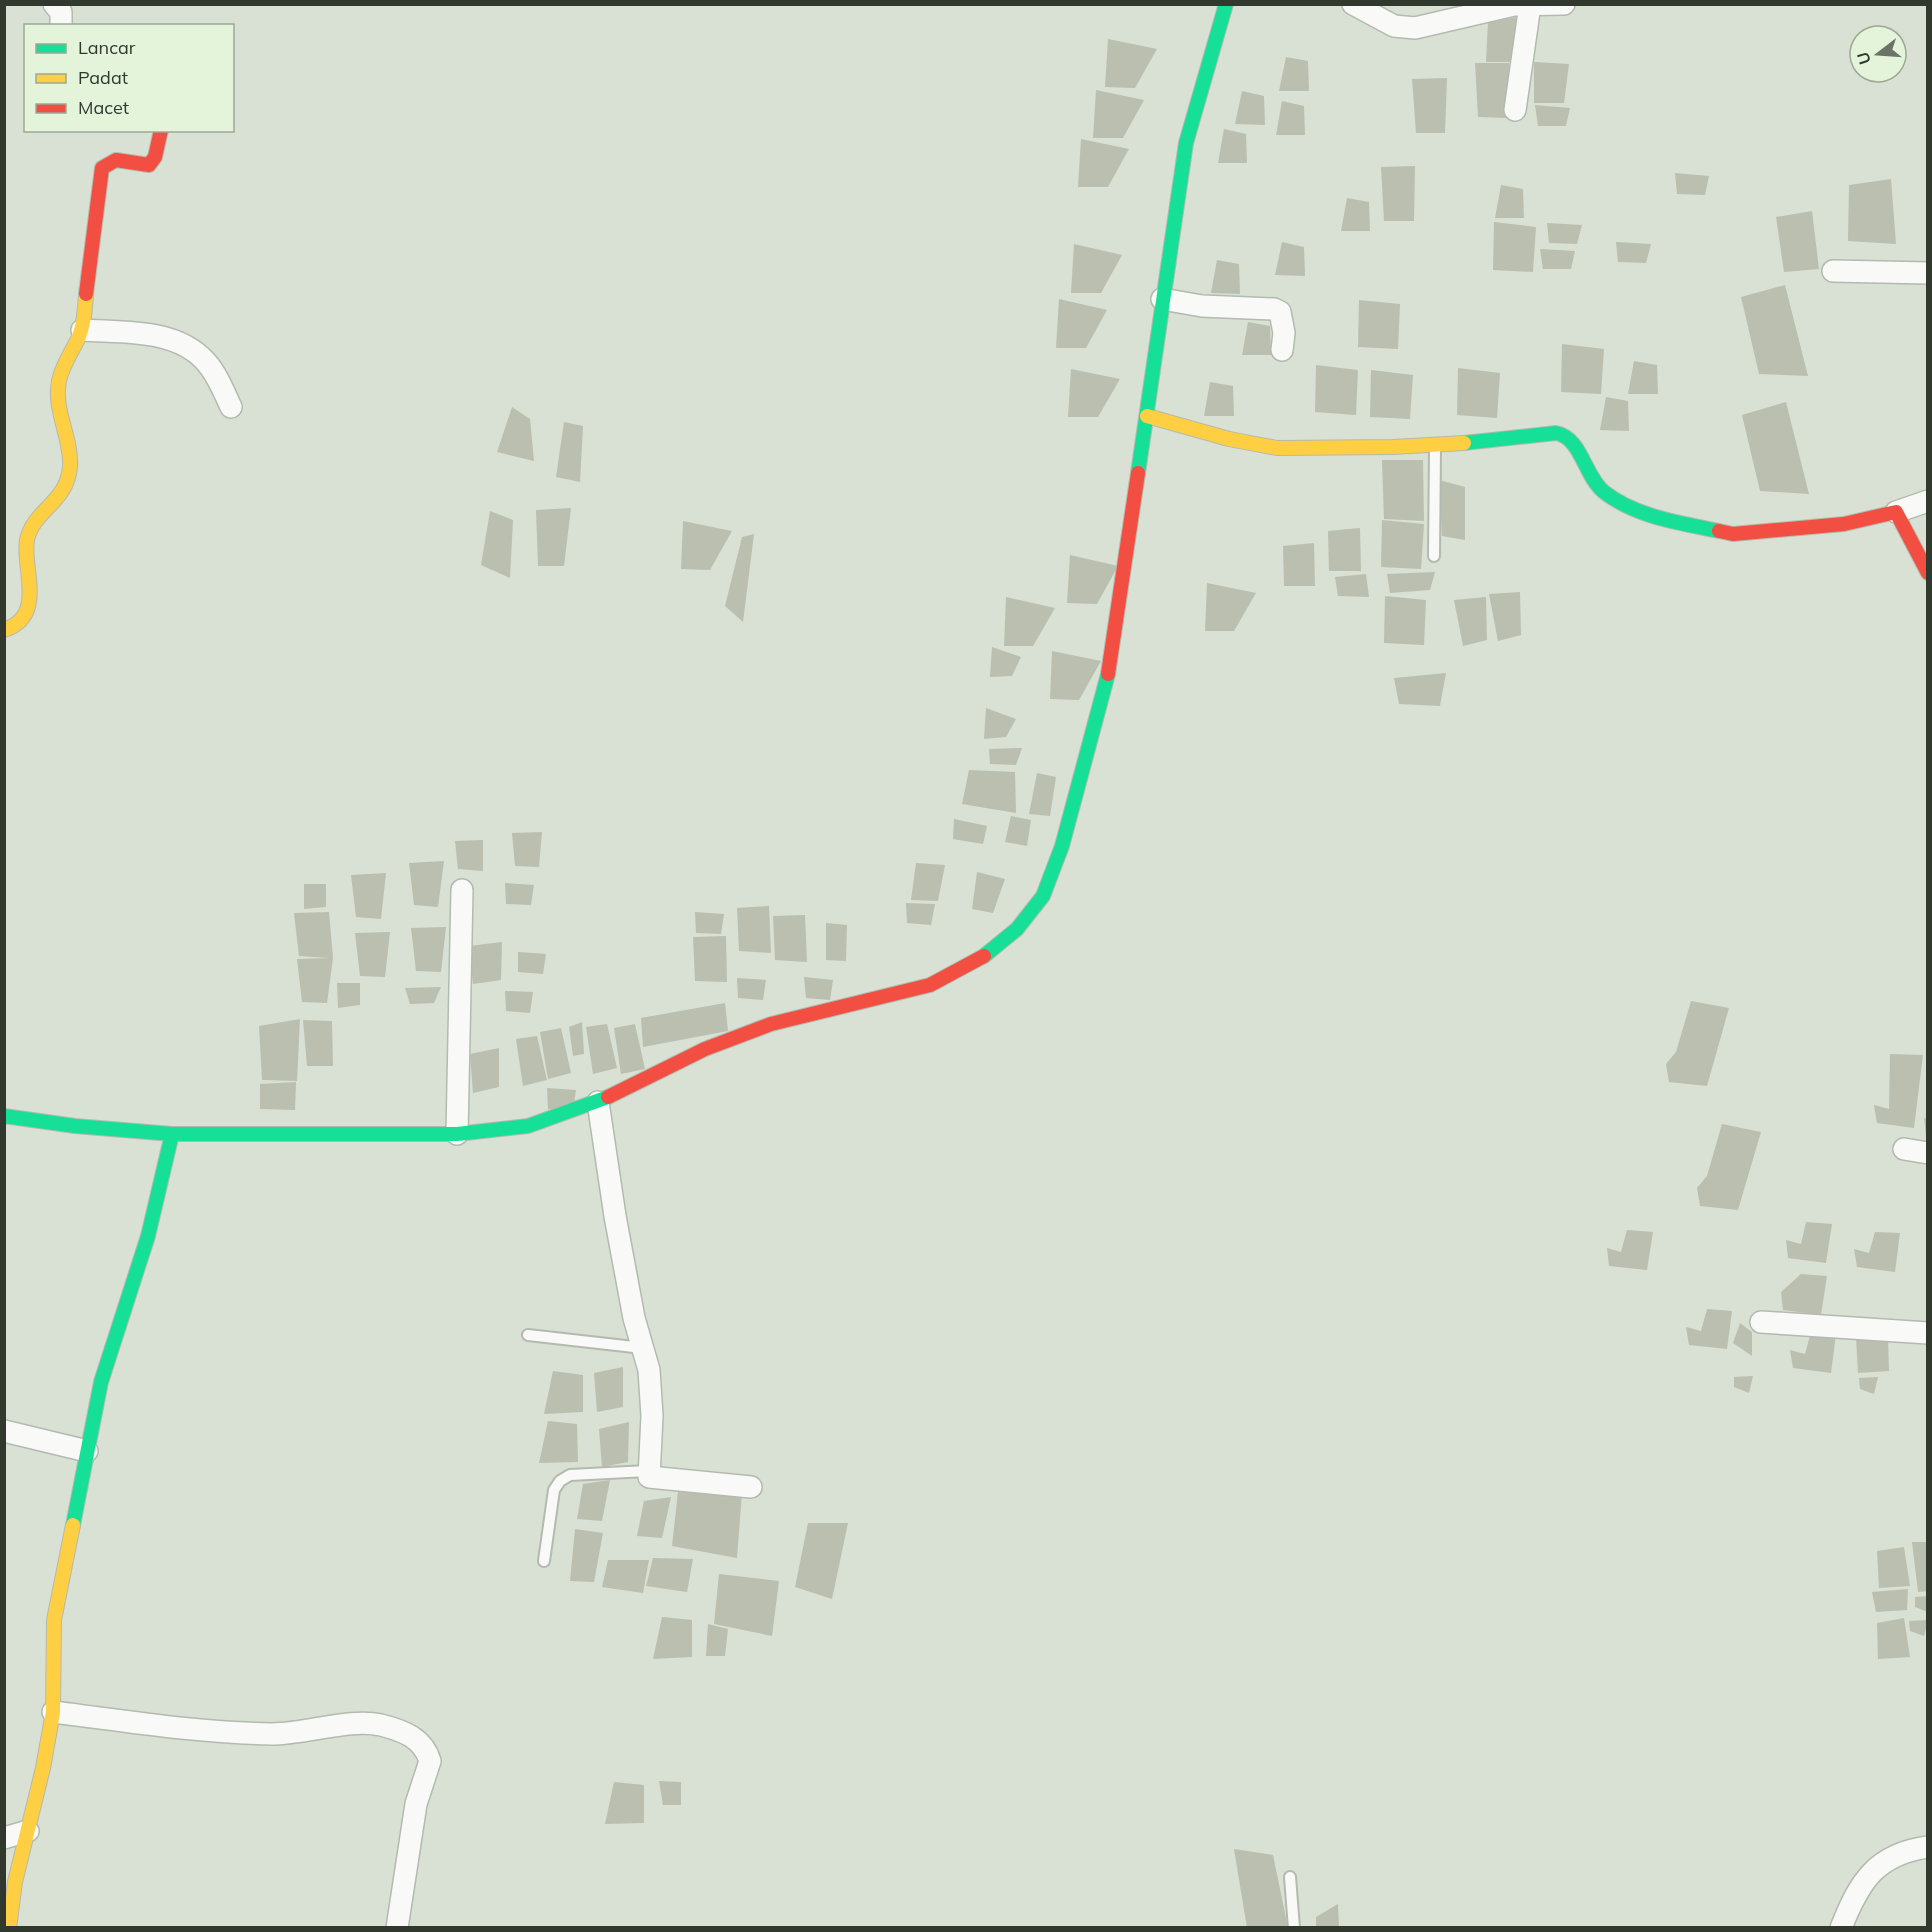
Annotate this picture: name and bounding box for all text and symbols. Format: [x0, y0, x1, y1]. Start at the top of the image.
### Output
legend [24, 24, 234, 132]
north arrow [1848, 24, 1908, 84]
text: Lancar [78, 36, 136, 59]
text: U [1852, 50, 1875, 67]
text: Padat [78, 66, 128, 89]
text: Macet [78, 96, 129, 119]

